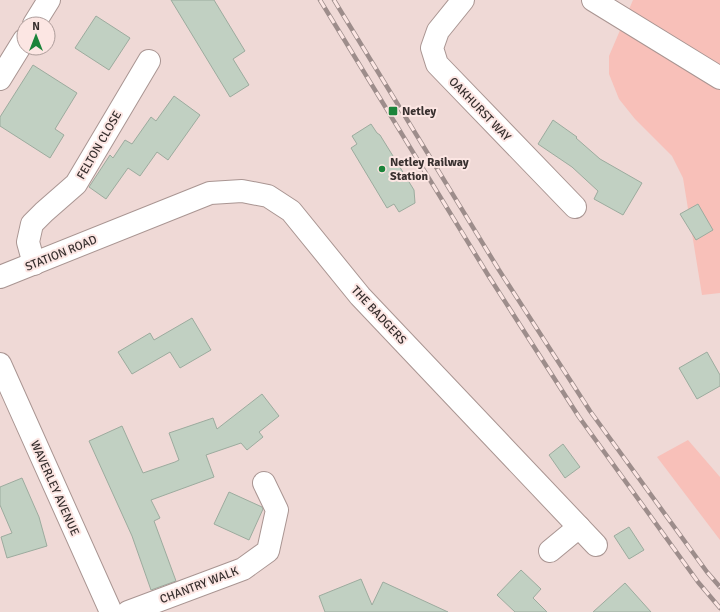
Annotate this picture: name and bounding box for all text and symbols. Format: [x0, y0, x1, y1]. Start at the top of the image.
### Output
north arrow [16, 16, 56, 56]
text: N [32, 20, 40, 33]
street label: OAKHURST WAY [445, 74, 514, 144]
place label: Netley [402, 104, 436, 119]
marker: Netley [387, 105, 399, 117]
street label: FELTON CLOSE [74, 108, 125, 182]
place label: Netley Railway Station [390, 155, 469, 184]
marker: Netley Railway Station [377, 164, 387, 174]
street label: STATION ROAD [23, 232, 99, 275]
street label: THE BADGERS [348, 283, 410, 348]
street label: WAVERLEY AVENUE [27, 438, 82, 538]
street label: CHANTRY WALK [158, 564, 241, 607]

